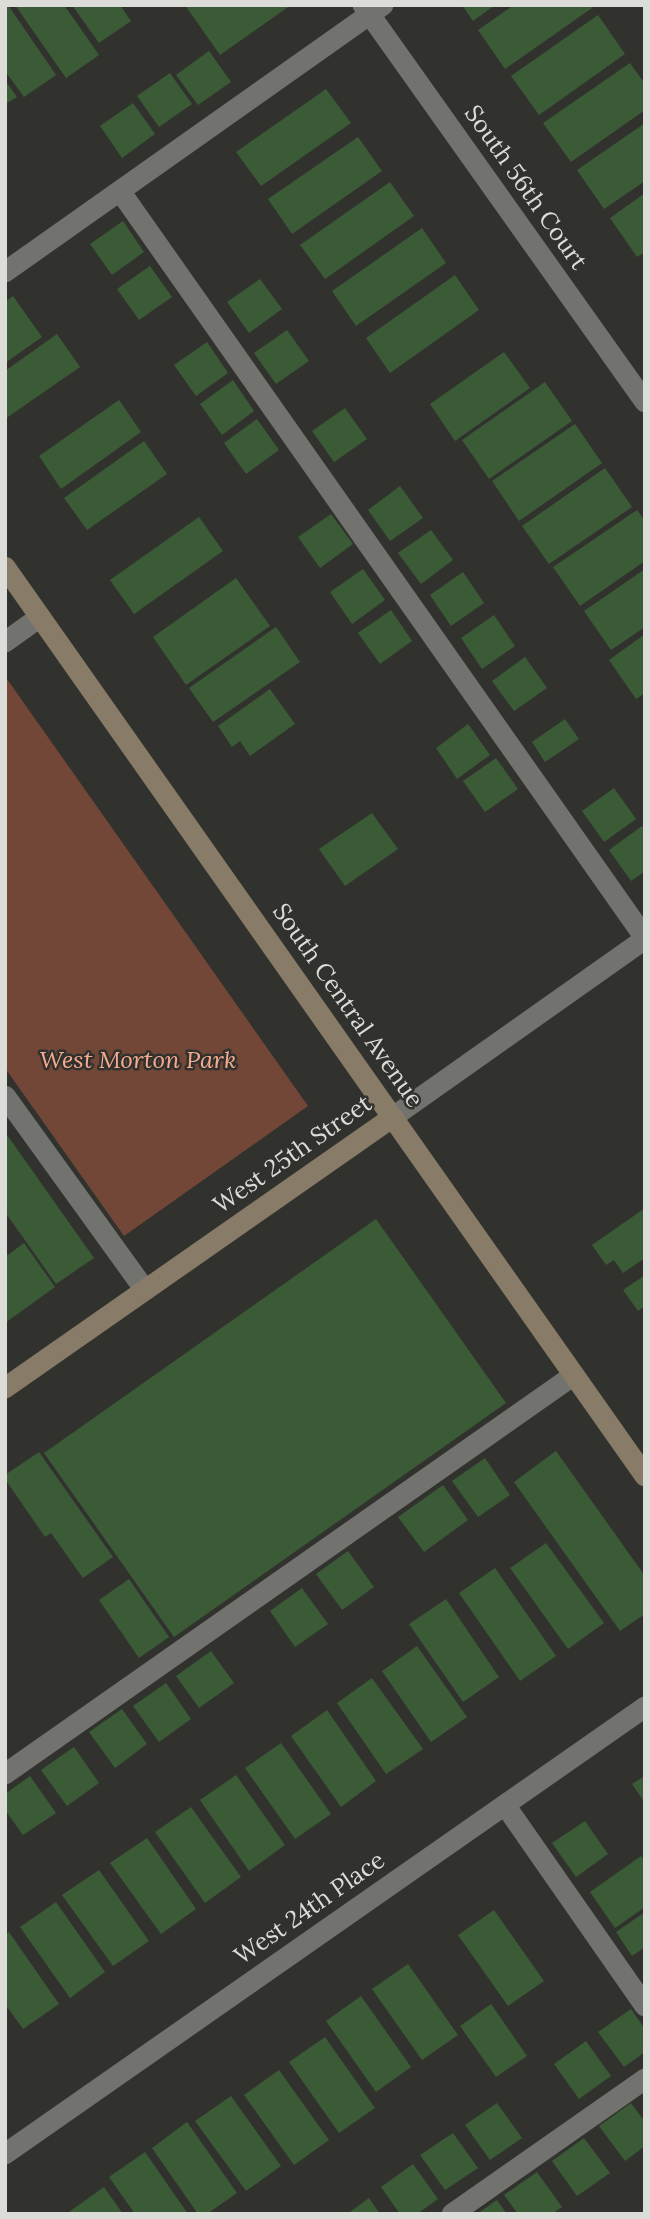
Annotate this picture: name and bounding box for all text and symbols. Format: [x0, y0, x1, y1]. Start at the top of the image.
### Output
street label: South 56th Court [458, 100, 592, 276]
street label: South Central Avenue [266, 899, 428, 1113]
park label: West Morton Park [40, 1047, 236, 1075]
street label: West 25th Street [208, 1090, 378, 1220]
street label: West 24th Place [229, 1846, 391, 1972]

